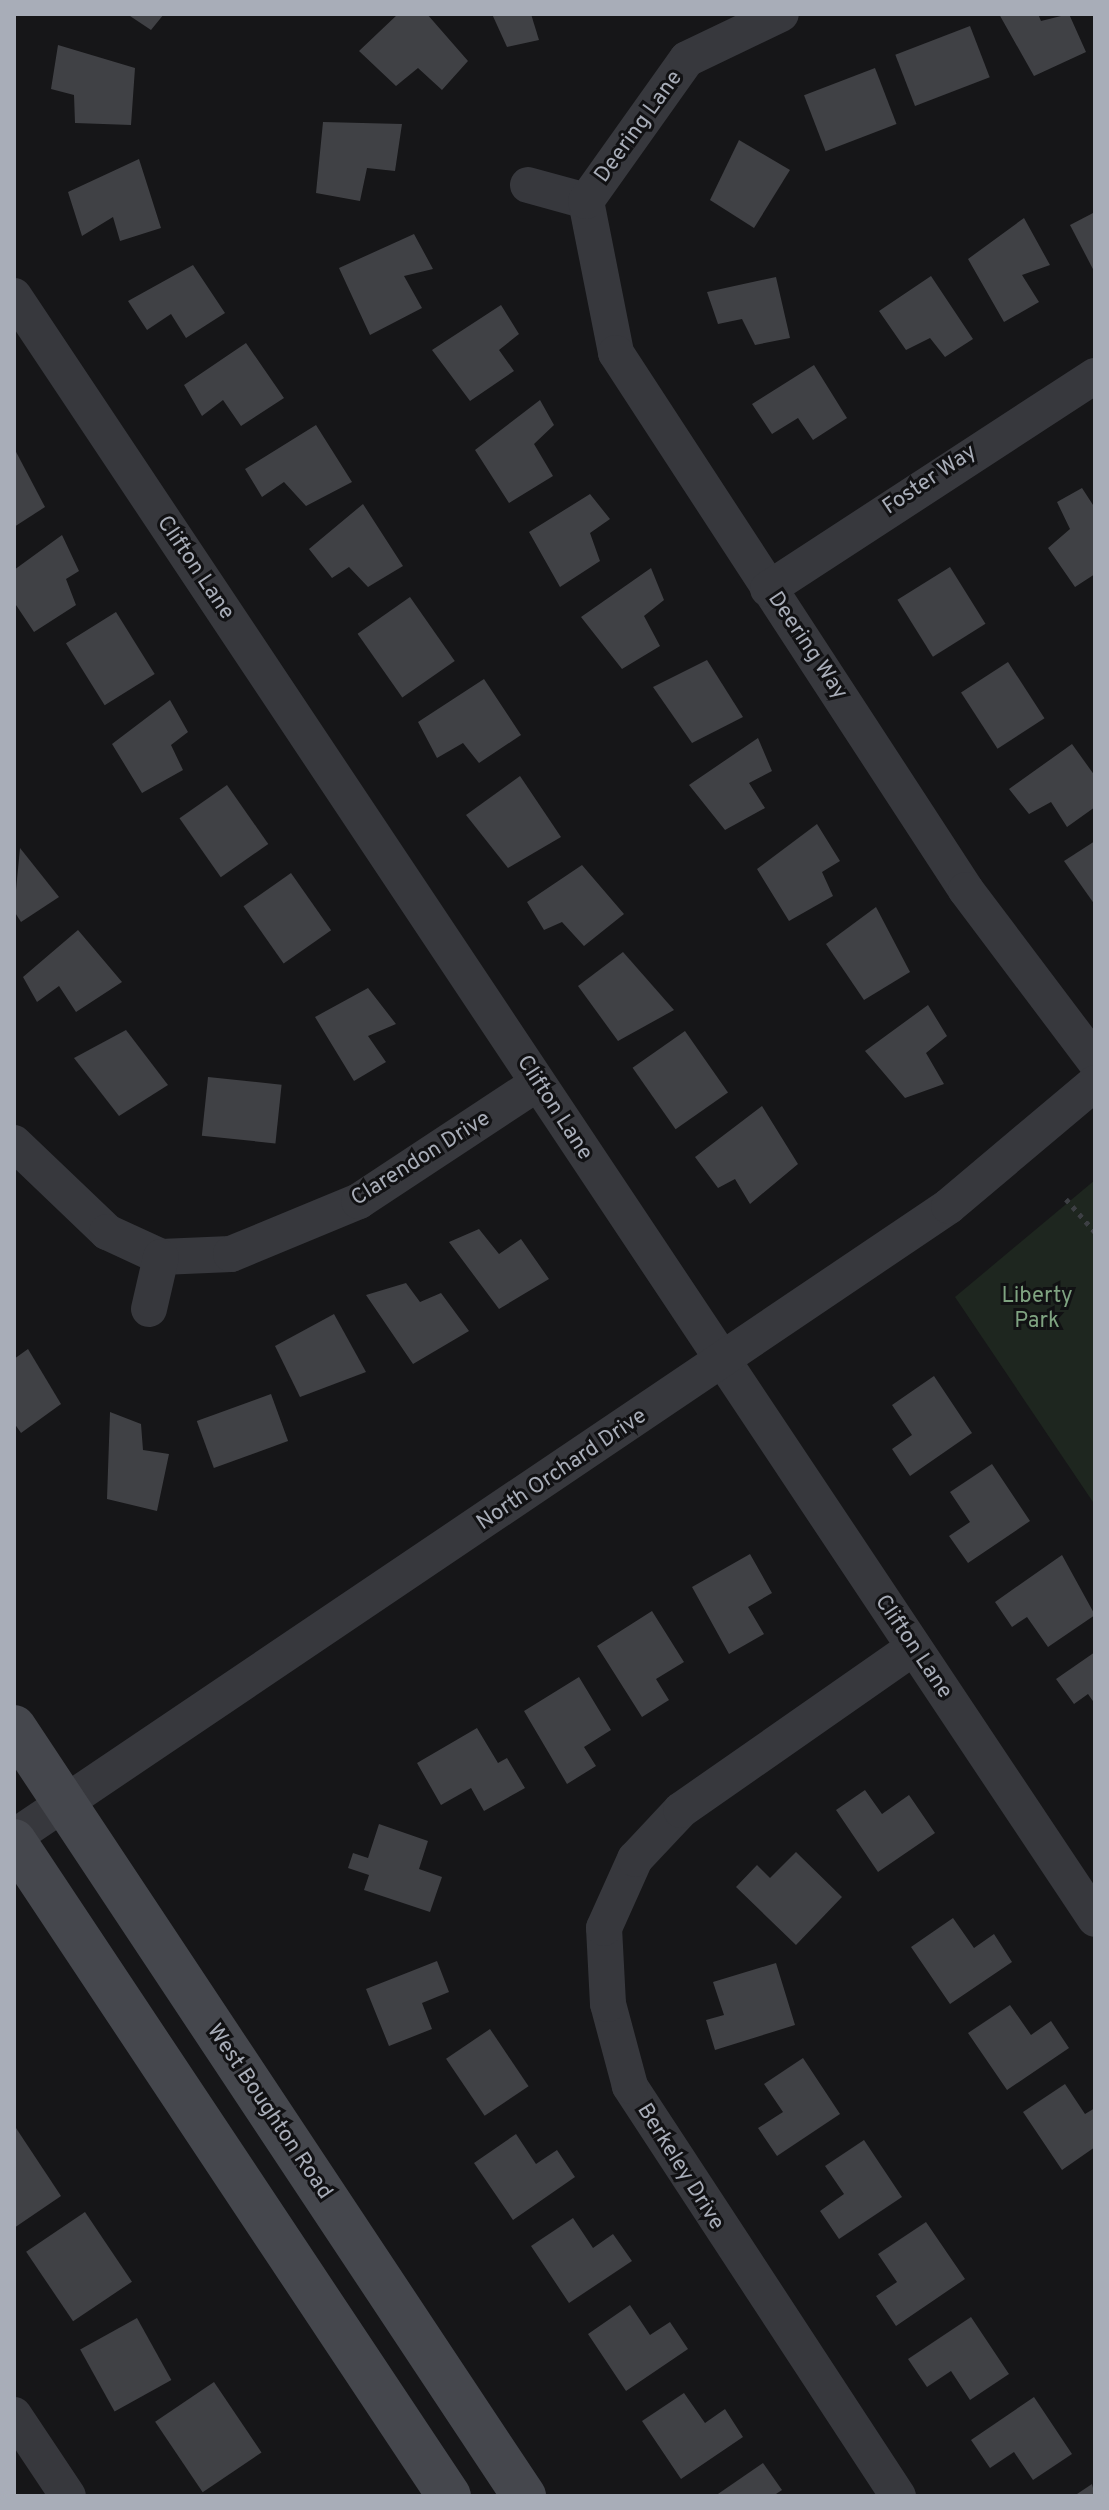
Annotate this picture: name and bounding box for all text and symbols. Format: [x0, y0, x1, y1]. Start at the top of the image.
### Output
street label: Deering Lane [590, 66, 688, 188]
street label: Foster Way [878, 439, 982, 521]
street label: Clifton Lane [151, 511, 239, 625]
street label: Deering Way [761, 587, 853, 705]
street label: Clifton Lane [510, 1051, 598, 1165]
street label: Clarendon Drive [347, 1106, 495, 1212]
park label: Liberty Park [1001, 1283, 1073, 1334]
street label: North Orchard Drive [472, 1403, 652, 1537]
street label: Clifton Lane [869, 1590, 957, 1704]
street label: West Boughton Road [201, 2019, 337, 2205]
street label: Berkeley Drive [631, 2099, 729, 2235]

